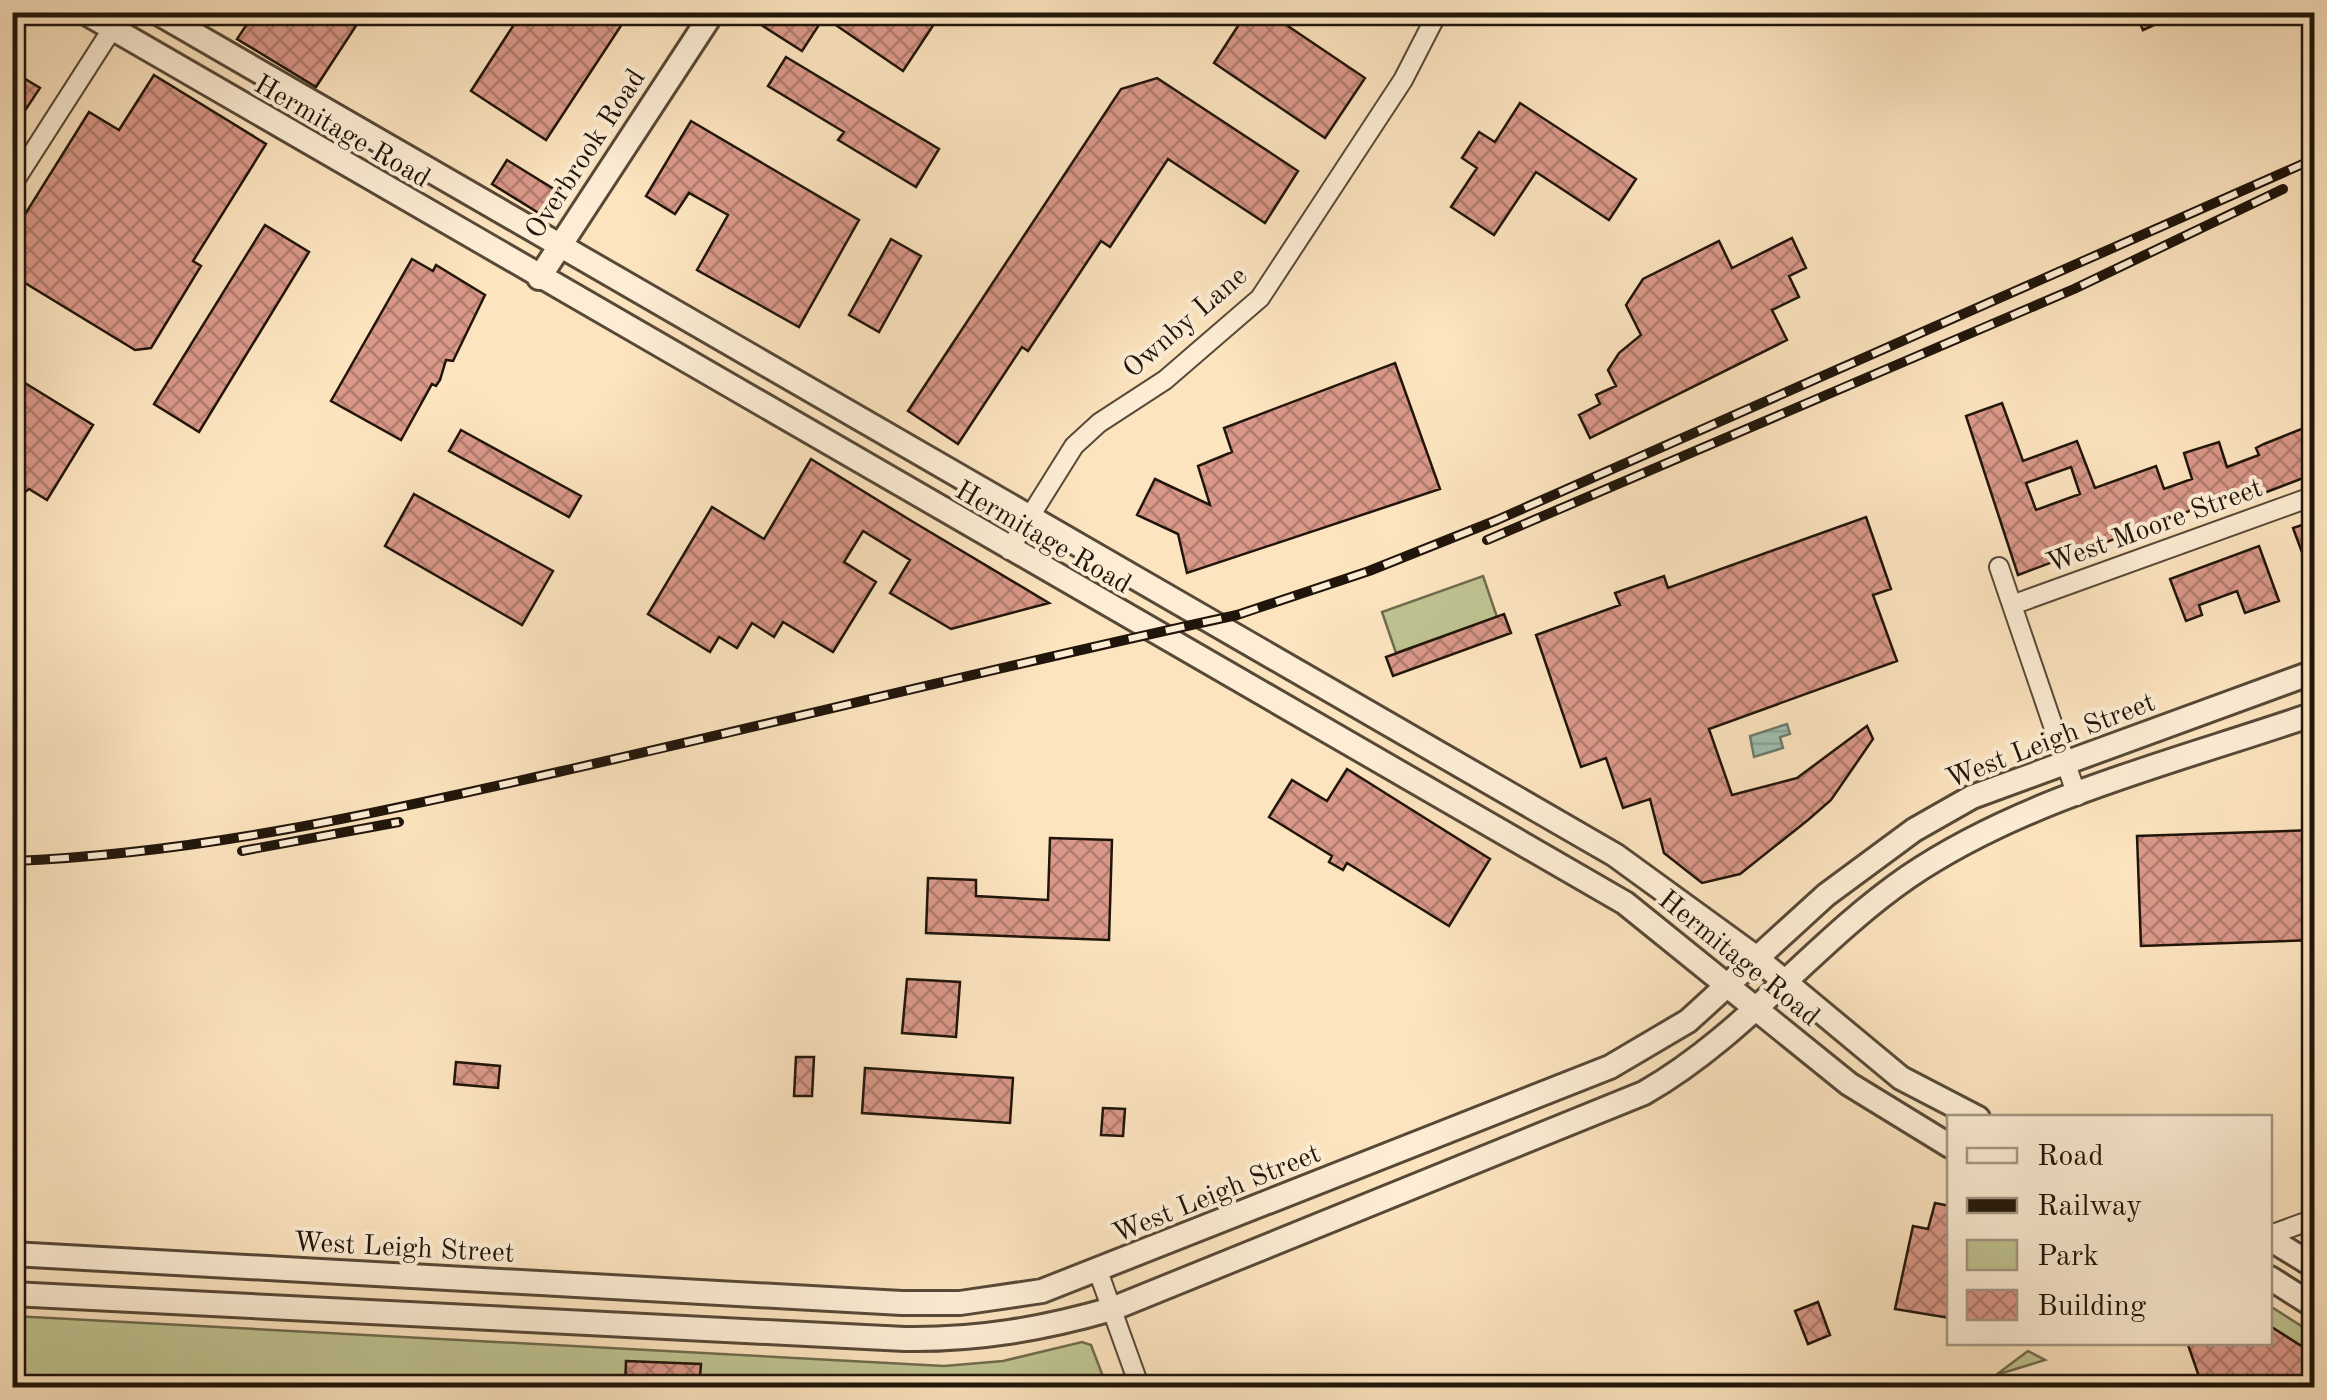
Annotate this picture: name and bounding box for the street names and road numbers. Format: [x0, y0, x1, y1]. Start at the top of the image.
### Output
street label: Overbrook Road [521, 65, 652, 244]
street label: Hermitage Road [249, 71, 434, 194]
street label: Ownby Lane [1119, 262, 1253, 384]
street label: West Moore Street [2043, 475, 2267, 579]
street label: Hermitage Road [950, 477, 1135, 600]
street label: West Leigh Street [1943, 689, 2159, 795]
street label: Hermitage Road [1652, 886, 1824, 1033]
street label: West Leigh Street [1109, 1140, 1325, 1249]
street label: West Leigh Street [293, 1229, 515, 1269]

